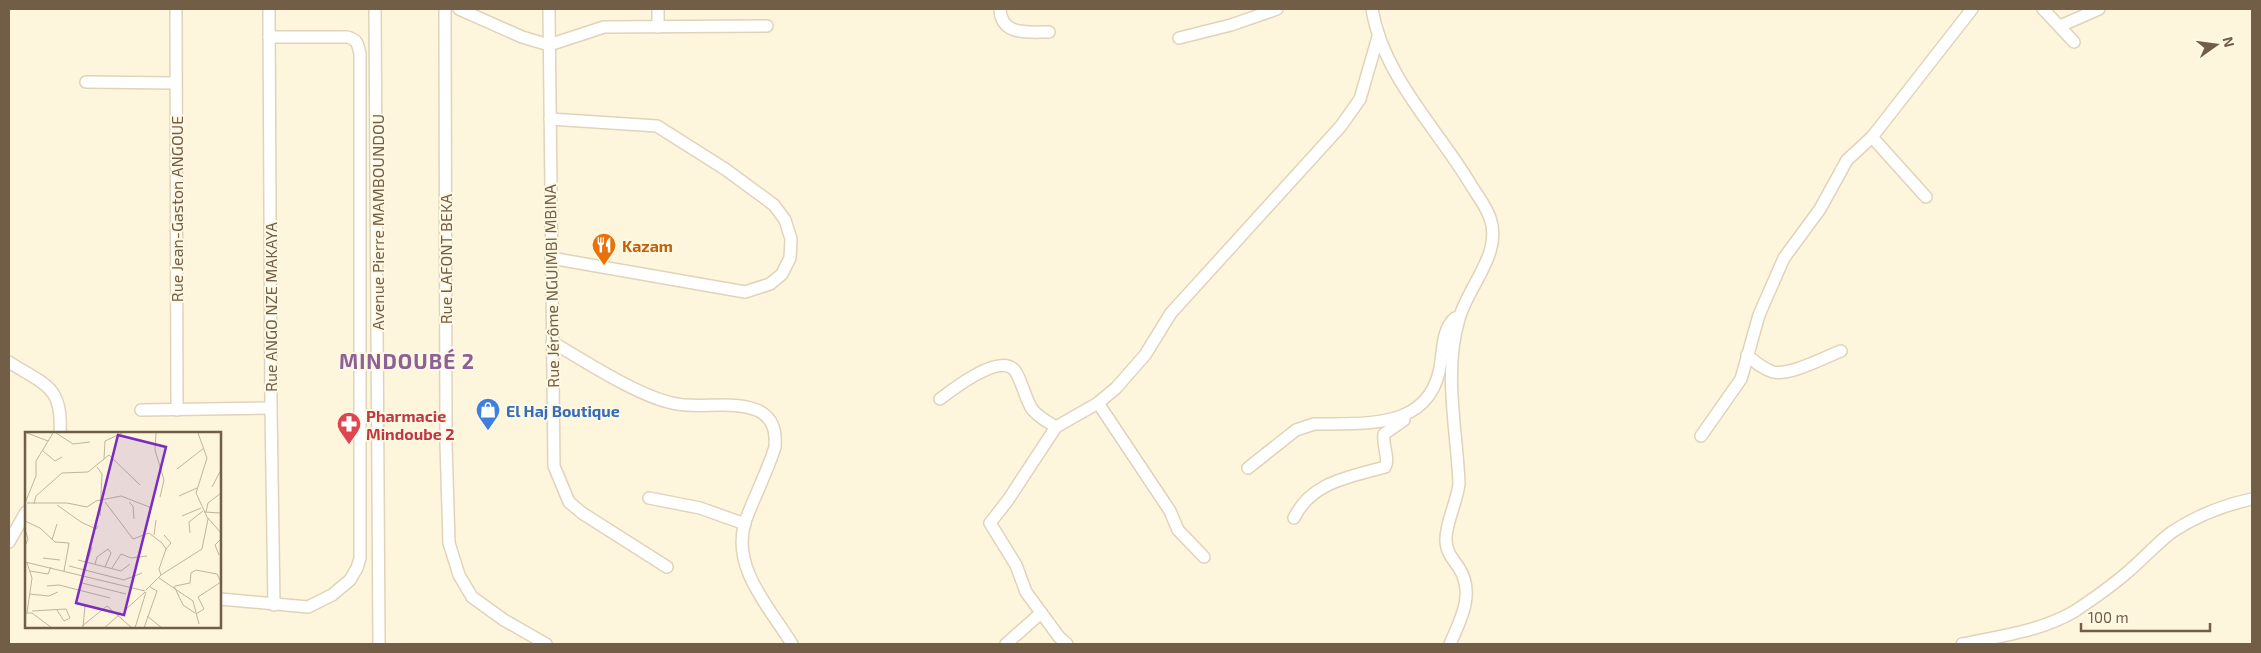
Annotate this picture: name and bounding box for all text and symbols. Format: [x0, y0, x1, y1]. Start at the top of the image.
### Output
north arrow [2191, 20, 2241, 70]
text: N [2220, 35, 2239, 49]
street label: Avenue Pierre MAMBOUNDOU [368, 114, 387, 330]
street label: Rue Jean-Gaston ANGOUE [167, 116, 186, 302]
street label: Rue Jérôme NGUIMBI MBINA [540, 184, 562, 388]
street label: Rue LAFONT BEKA [436, 194, 455, 324]
street label: Rue ANGO NZE MAKAYA [261, 222, 280, 392]
restaurant icon: Kazam [591, 232, 617, 266]
place label: Kazam [622, 236, 673, 255]
district label: MINDOUBÉ 2 [339, 348, 475, 373]
shop icon: El Haj Boutique [475, 397, 501, 431]
place label: El Haj Boutique [506, 401, 620, 420]
place label: Pharmacie Mindoube 2 [366, 406, 454, 443]
pharmacy icon: Pharmacie Mindoube 2 [336, 411, 362, 445]
inset map [25, 432, 221, 628]
scale bar [2081, 600, 2210, 632]
text: 100 m [2088, 608, 2129, 626]

